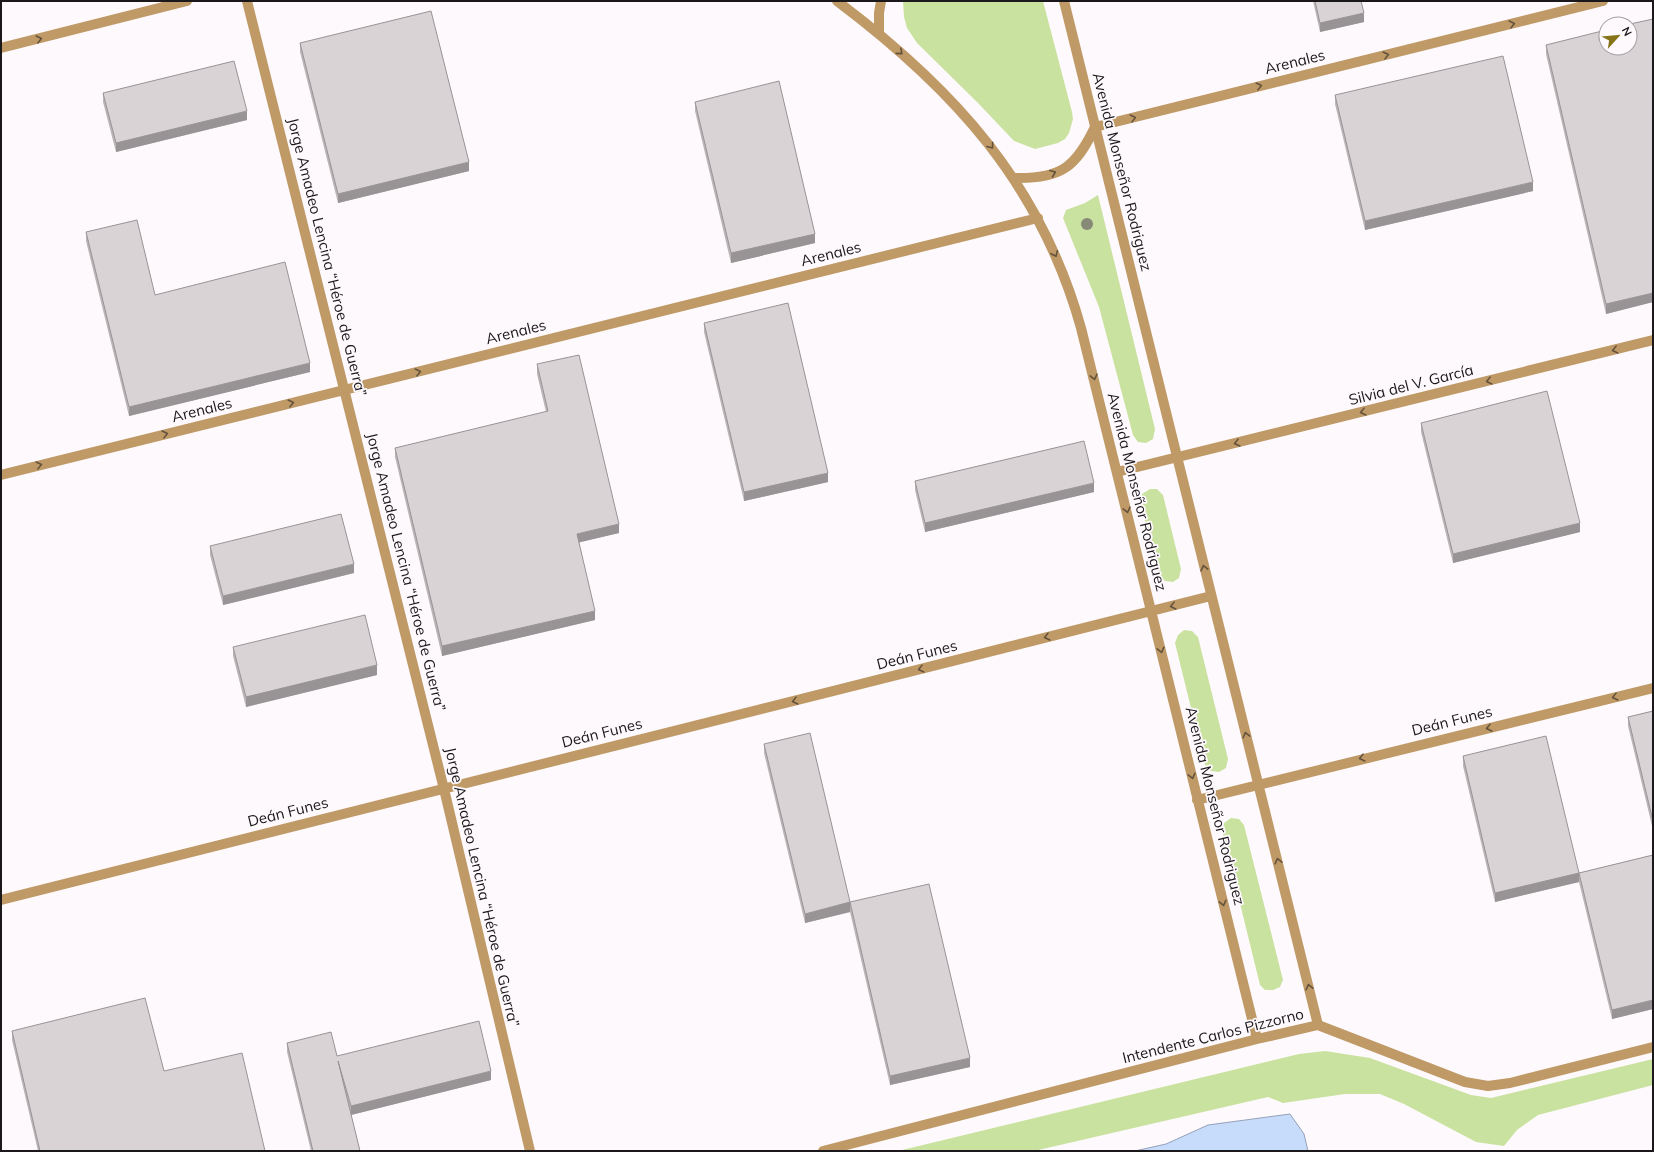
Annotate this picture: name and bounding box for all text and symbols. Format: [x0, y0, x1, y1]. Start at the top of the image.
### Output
north arrow [1598, 16, 1638, 56]
one-way arrow [1509, 20, 1515, 28]
text: N [1619, 25, 1635, 38]
one-way arrow [36, 35, 42, 43]
street label: Arenales [1263, 45, 1327, 78]
one-way arrow [896, 48, 903, 55]
one-way arrow [1382, 51, 1389, 60]
street label: Avenida Monseñor Rodriguez [1089, 71, 1156, 273]
one-way arrow [1256, 83, 1263, 91]
one-way arrow [1130, 114, 1136, 122]
street label: Jorge Amadeo Lencina “Héroe de Guerra” [284, 116, 371, 398]
one-way arrow [986, 141, 993, 148]
one-way arrow [1049, 170, 1056, 178]
street label: Arenales [799, 237, 863, 270]
one-way arrow [1050, 249, 1058, 257]
street label: Arenales [484, 315, 548, 348]
one-way arrow [1612, 345, 1618, 353]
street label: Silvia del V. García [1347, 360, 1475, 409]
one-way arrow [414, 369, 421, 377]
one-way arrow [1089, 374, 1097, 381]
one-way arrow [1486, 376, 1493, 385]
street label: Avenida Monseñor Rodriguez [1104, 391, 1171, 593]
street label: Arenales [170, 393, 234, 426]
one-way arrow [288, 400, 295, 408]
one-way arrow [1360, 407, 1367, 416]
one-way arrow [162, 431, 168, 439]
street label: Jorge Amadeo Lencina “Héroe de Guerra” [363, 431, 450, 713]
one-way arrow [1233, 439, 1240, 447]
one-way arrow [36, 462, 42, 470]
one-way arrow [1122, 507, 1130, 513]
one-way arrow [1200, 565, 1209, 572]
one-way arrow [1170, 601, 1176, 609]
one-way arrow [1044, 633, 1050, 641]
street label: Deán Funes [875, 635, 959, 674]
one-way arrow [1156, 646, 1165, 653]
one-way arrow [918, 664, 925, 673]
one-way arrow [1612, 693, 1618, 701]
one-way arrow [792, 696, 798, 704]
street label: Deán Funes [1410, 701, 1494, 740]
street label: Avenida Monseñor Rodriguez [1182, 705, 1249, 907]
street label: Deán Funes [560, 713, 644, 752]
one-way arrow [1486, 723, 1493, 732]
one-way arrow [1243, 732, 1251, 738]
street label: Jorge Amadeo Lencina “Héroe de Guerra” [441, 745, 524, 1029]
one-way arrow [1359, 754, 1366, 762]
one-way arrow [1187, 773, 1195, 780]
street label: Deán Funes [246, 792, 330, 831]
one-way arrow [1274, 858, 1282, 864]
one-way arrow [1218, 899, 1226, 906]
one-way arrow [1305, 984, 1314, 991]
street label: Intendente Carlos Pizzorno [1120, 1004, 1305, 1067]

